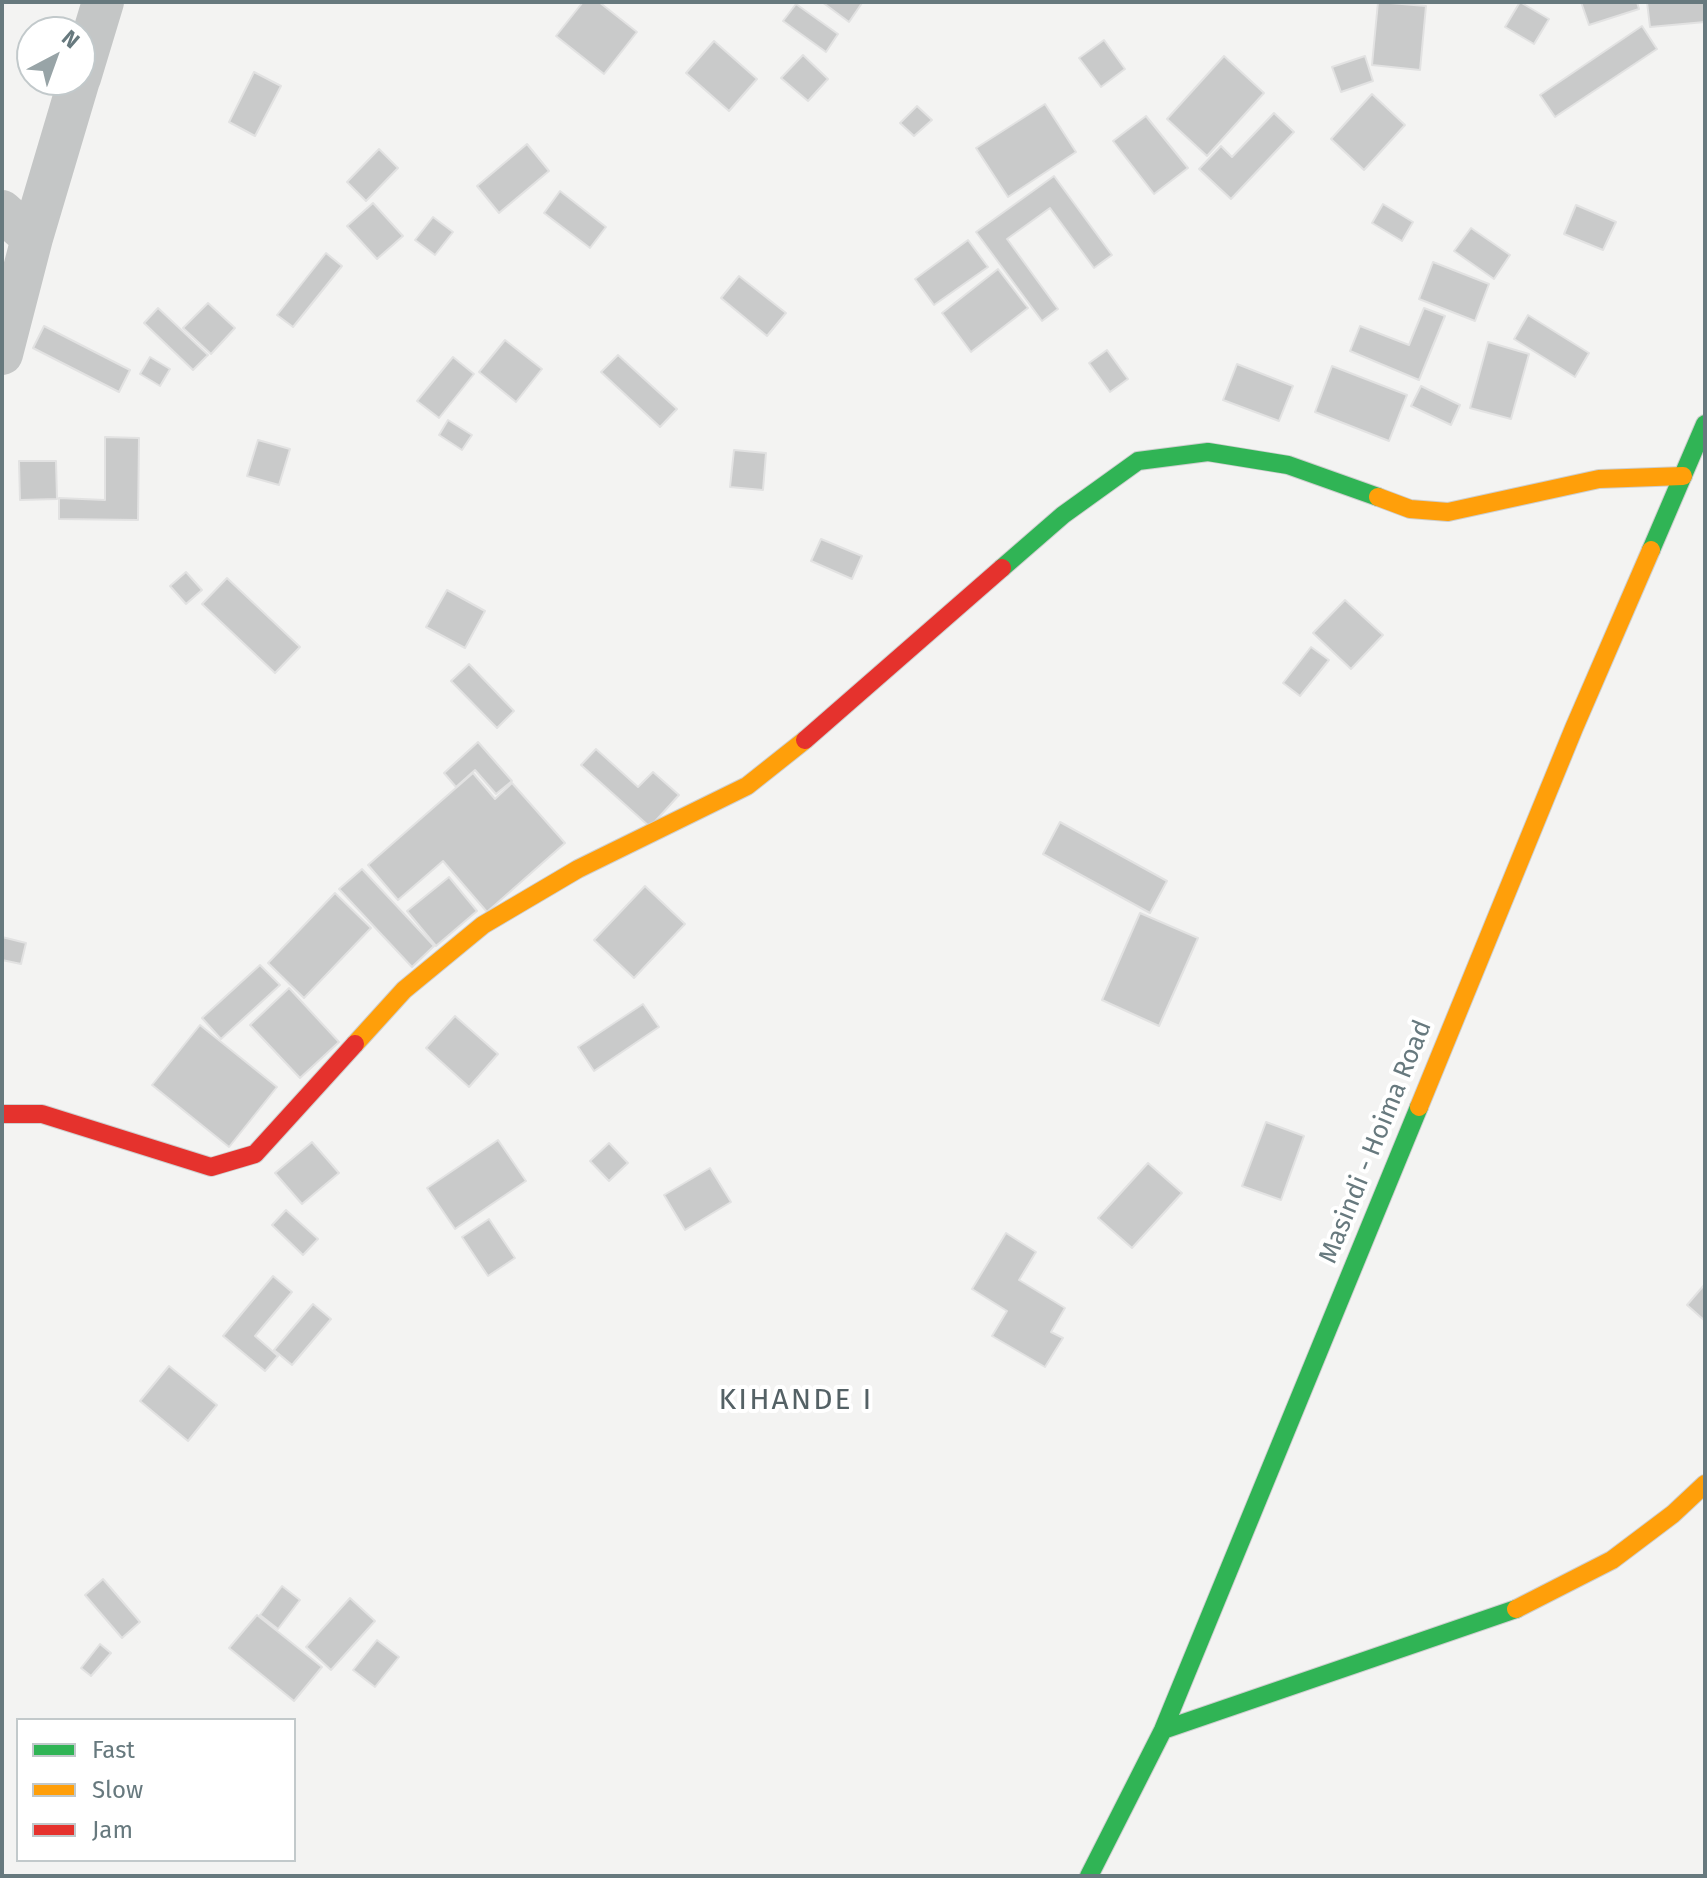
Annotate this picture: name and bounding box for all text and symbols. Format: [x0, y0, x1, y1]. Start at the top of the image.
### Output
north arrow [16, 16, 96, 96]
text: N [56, 24, 85, 54]
street label: Masindi - Hoima Road [1313, 1016, 1439, 1268]
district label: KIHANDE I [719, 1383, 873, 1419]
legend [16, 1718, 296, 1862]
text: Fast [92, 1736, 135, 1764]
text: Slow [92, 1776, 143, 1804]
text: Jam [92, 1816, 133, 1844]

